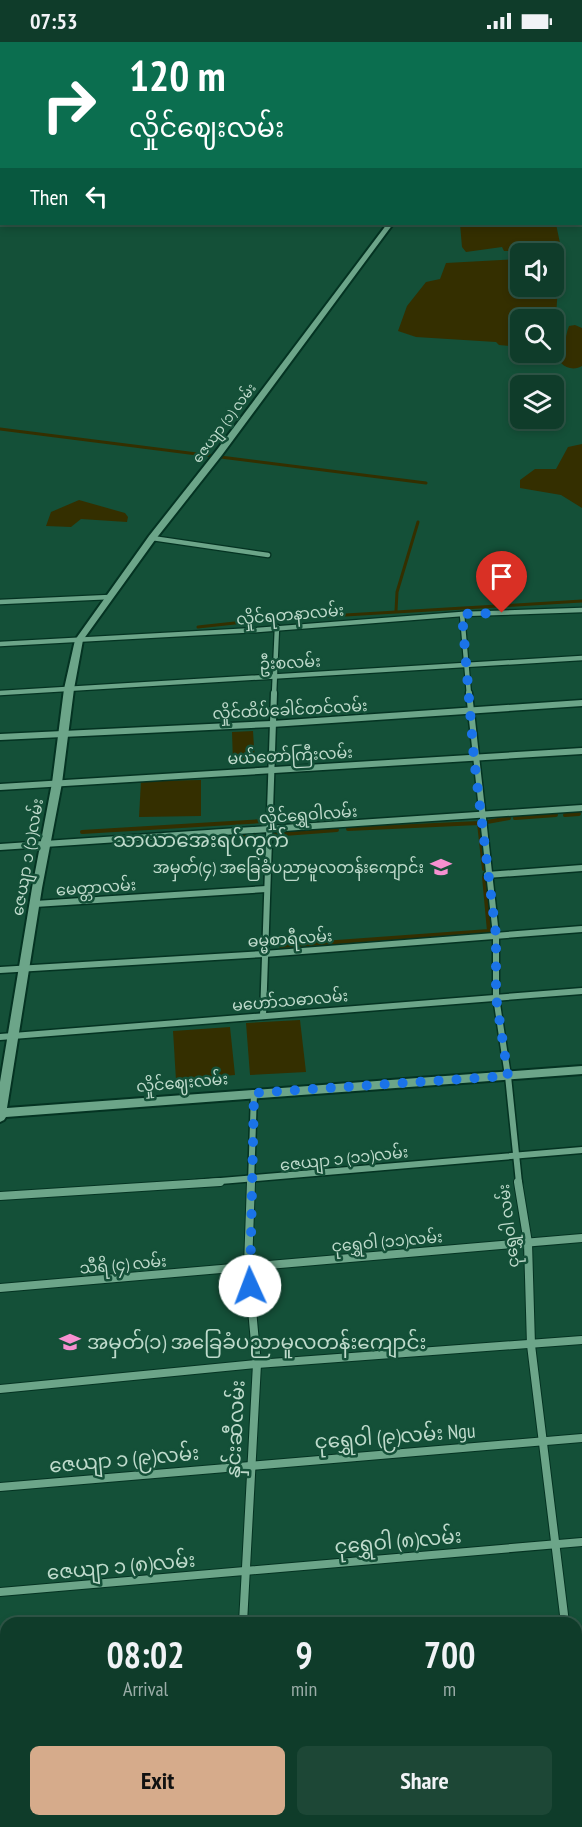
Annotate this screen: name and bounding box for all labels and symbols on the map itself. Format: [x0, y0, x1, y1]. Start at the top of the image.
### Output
street label: ဇေယျာ (၁) လမ်း [187, 379, 262, 468]
pin [476, 551, 527, 613]
street label: လှိုင်ရတနာလမ်း [235, 598, 345, 633]
street label: ဦးစလမ်း [259, 649, 321, 678]
street label: လှိုင်ထိပ်ခေါင်တင်လမ်း [212, 694, 368, 727]
street label: မယ်တော်ကြီးလမ်း [227, 741, 353, 772]
street label: ဇေယျာ ၁ (၁)လမ်း [6, 797, 51, 918]
street label: လှိုင်ရွှေဝါလမ်း [258, 800, 358, 831]
district label: သာယာအေးရပ်ကွက် [113, 826, 289, 856]
school or university icon: အမှတ်(၄) အခြေခံပညာမူလတန်းကျောင်း [429, 855, 453, 879]
place label: အမှတ်(၄) အခြေခံပညာမူလတန်းကျောင်း [153, 856, 424, 882]
street label: မေတ္တာလမ်း [55, 873, 137, 904]
street label: ဓမ္မစာရီလမ်း [247, 924, 333, 955]
street label: မဟော်သဓာလမ်း [231, 984, 349, 1015]
street label: လှိုင်ဈေးလမ်း [135, 1067, 229, 1100]
street label: ဇေယျာ ၁ (၁၁)လမ်း [279, 1140, 409, 1179]
street label: ငုရွှေဝါ လမ်း [492, 1182, 528, 1269]
street label: ငုရွှေဝါ (၁၁)လမ်း [330, 1225, 444, 1261]
street label: သီရိ (၄) လမ်း [78, 1249, 168, 1282]
position arrow [218, 1254, 282, 1318]
place label: အမှတ်(၁) အခြေခံပညာမူလတန်းကျောင်း [87, 1328, 426, 1359]
school or university icon: အမှတ်(၁) အခြေခံပညာမူလတန်းကျောင်း [58, 1330, 82, 1354]
street label: နှင်းဆီလမ်း [218, 1379, 255, 1479]
street label: ငုရွှေဝါ (၉)လမ်း Ngu [314, 1416, 477, 1459]
street label: ဇေယျာ ၁ (၉)လမ်း [48, 1438, 200, 1481]
street label: ငုရွှေဝါ (၈)လမ်း [333, 1521, 463, 1563]
street label: ဇေယျာ ၁ (၈)လမ်း [46, 1546, 197, 1588]

